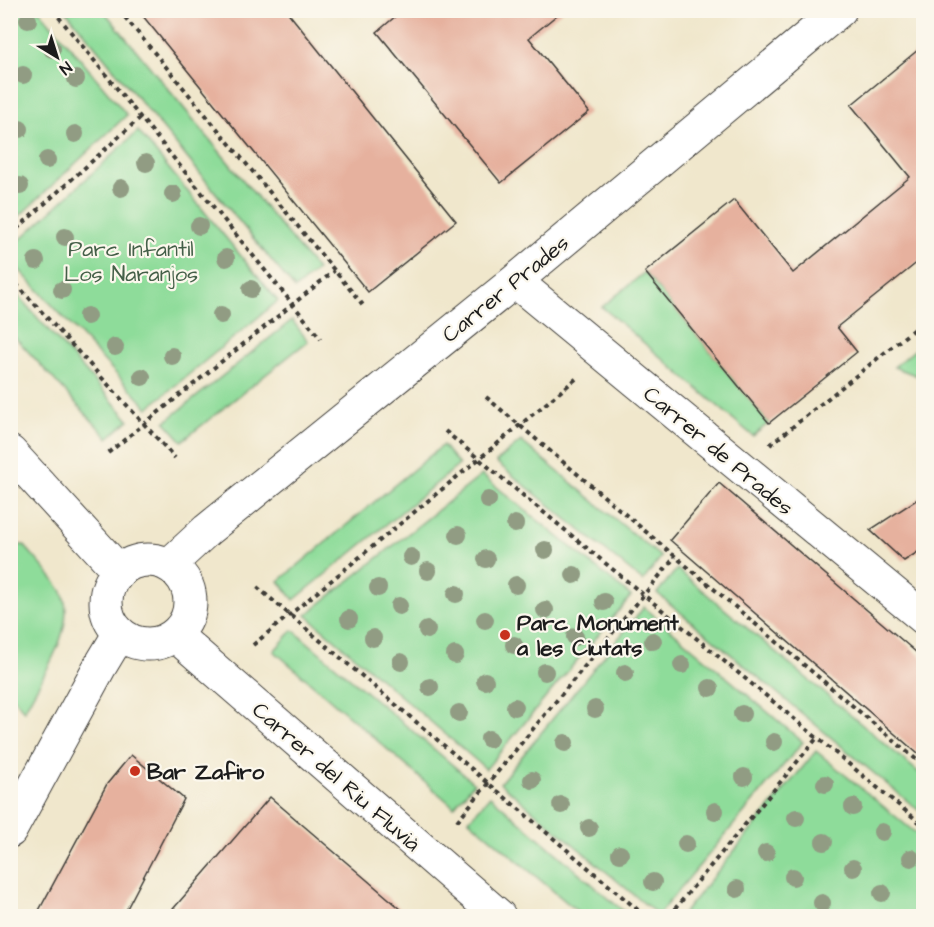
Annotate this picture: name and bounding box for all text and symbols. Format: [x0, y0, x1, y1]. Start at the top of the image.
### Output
north arrow [27, 27, 87, 87]
text: N [55, 56, 76, 80]
street label: Carrer Prades [436, 228, 576, 350]
park label: Parc Infantil Los Naranjos [64, 234, 198, 290]
street label: Carrer de Prades [636, 379, 800, 523]
place label: Parc Monument a les Ciutats [516, 608, 680, 664]
marker: Parc Monument a les Ciutats [498, 628, 512, 642]
street label: Carrer del Riu Fluvià [245, 695, 427, 859]
place label: Bar Zafiro [147, 757, 265, 788]
marker: Bar Zafiro [128, 764, 142, 778]

